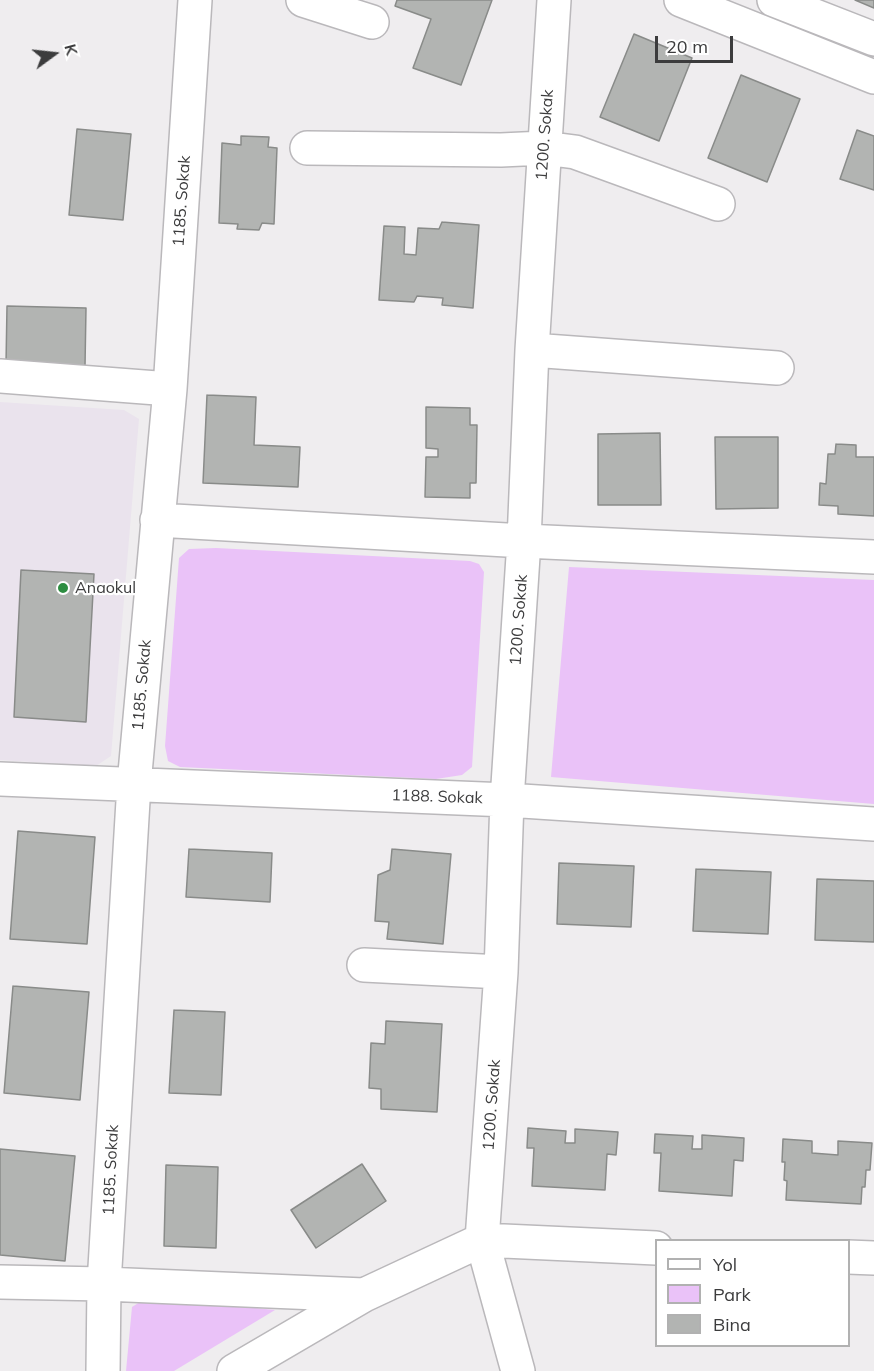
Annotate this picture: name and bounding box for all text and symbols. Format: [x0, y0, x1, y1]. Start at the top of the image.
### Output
north arrow [24, 24, 84, 84]
scale bar [658, 24, 736, 62]
text: 20 m [666, 35, 708, 58]
text: K [60, 42, 82, 57]
street label: 1200. Sokak [532, 89, 558, 181]
street label: 1185. Sokak [169, 155, 195, 247]
street label: 1200. Sokak [506, 574, 532, 666]
place label: Anaokul [75, 578, 136, 598]
marker: Anaokul [56, 581, 70, 595]
street label: 1185. Sokak [128, 639, 156, 731]
street label: 1188. Sokak [391, 786, 483, 808]
street label: 1200. Sokak [479, 1059, 505, 1151]
street label: 1185. Sokak [99, 1124, 123, 1216]
legend [655, 1239, 850, 1347]
text: Yol [713, 1253, 737, 1276]
text: Park [713, 1283, 751, 1306]
text: Bina [713, 1313, 751, 1336]

